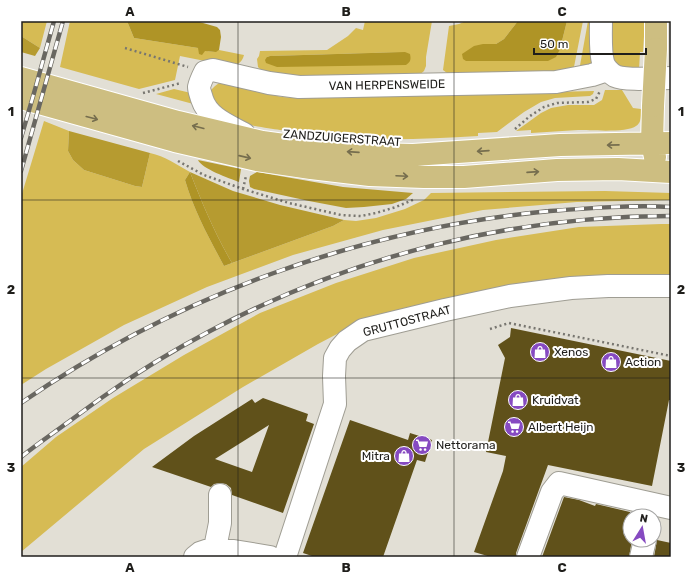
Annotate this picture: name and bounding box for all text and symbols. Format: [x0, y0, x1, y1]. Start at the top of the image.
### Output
text: A [125, 4, 135, 19]
text: B [341, 4, 351, 19]
text: C [557, 4, 567, 19]
scale bar [534, 30, 646, 56]
text: 50 m [540, 37, 568, 51]
street label: VAN HERPENSWEIDE [329, 77, 445, 93]
text: 1 [8, 104, 14, 119]
text: 1 [678, 104, 684, 119]
one-way arrow [85, 115, 98, 122]
one-way arrow [192, 122, 205, 130]
street label: ZANDZUIGERSTRAAT [283, 127, 402, 149]
one-way arrow [607, 141, 620, 149]
one-way arrow [477, 147, 490, 154]
one-way arrow [347, 149, 360, 156]
one-way arrow [238, 153, 251, 161]
one-way arrow [526, 168, 539, 176]
one-way arrow [395, 173, 408, 180]
text: 2 [7, 282, 15, 297]
text: 2 [677, 282, 685, 297]
street label: GRUTTOSTRAAT [361, 303, 453, 339]
shop icon: Xenos [529, 341, 551, 363]
place label: Xenos [554, 345, 588, 359]
shop icon: Action [600, 351, 622, 373]
place label: Action [625, 355, 661, 369]
shop icon: Kruidvat [507, 389, 529, 411]
place label: Kruidvat [532, 393, 579, 407]
supermarket icon: Albert Heijn [503, 416, 525, 438]
place label: Albert Heijn [528, 420, 594, 434]
supermarket icon: Nettorama [411, 434, 433, 456]
place label: Nettorama [436, 438, 496, 452]
shop icon: Mitra [393, 445, 415, 467]
place label: Mitra [362, 449, 390, 463]
text: 3 [7, 460, 16, 475]
text: 3 [677, 460, 686, 475]
north arrow [622, 508, 662, 548]
text: N [639, 512, 649, 526]
text: A [125, 560, 135, 575]
text: B [341, 560, 351, 575]
text: C [557, 560, 567, 575]

